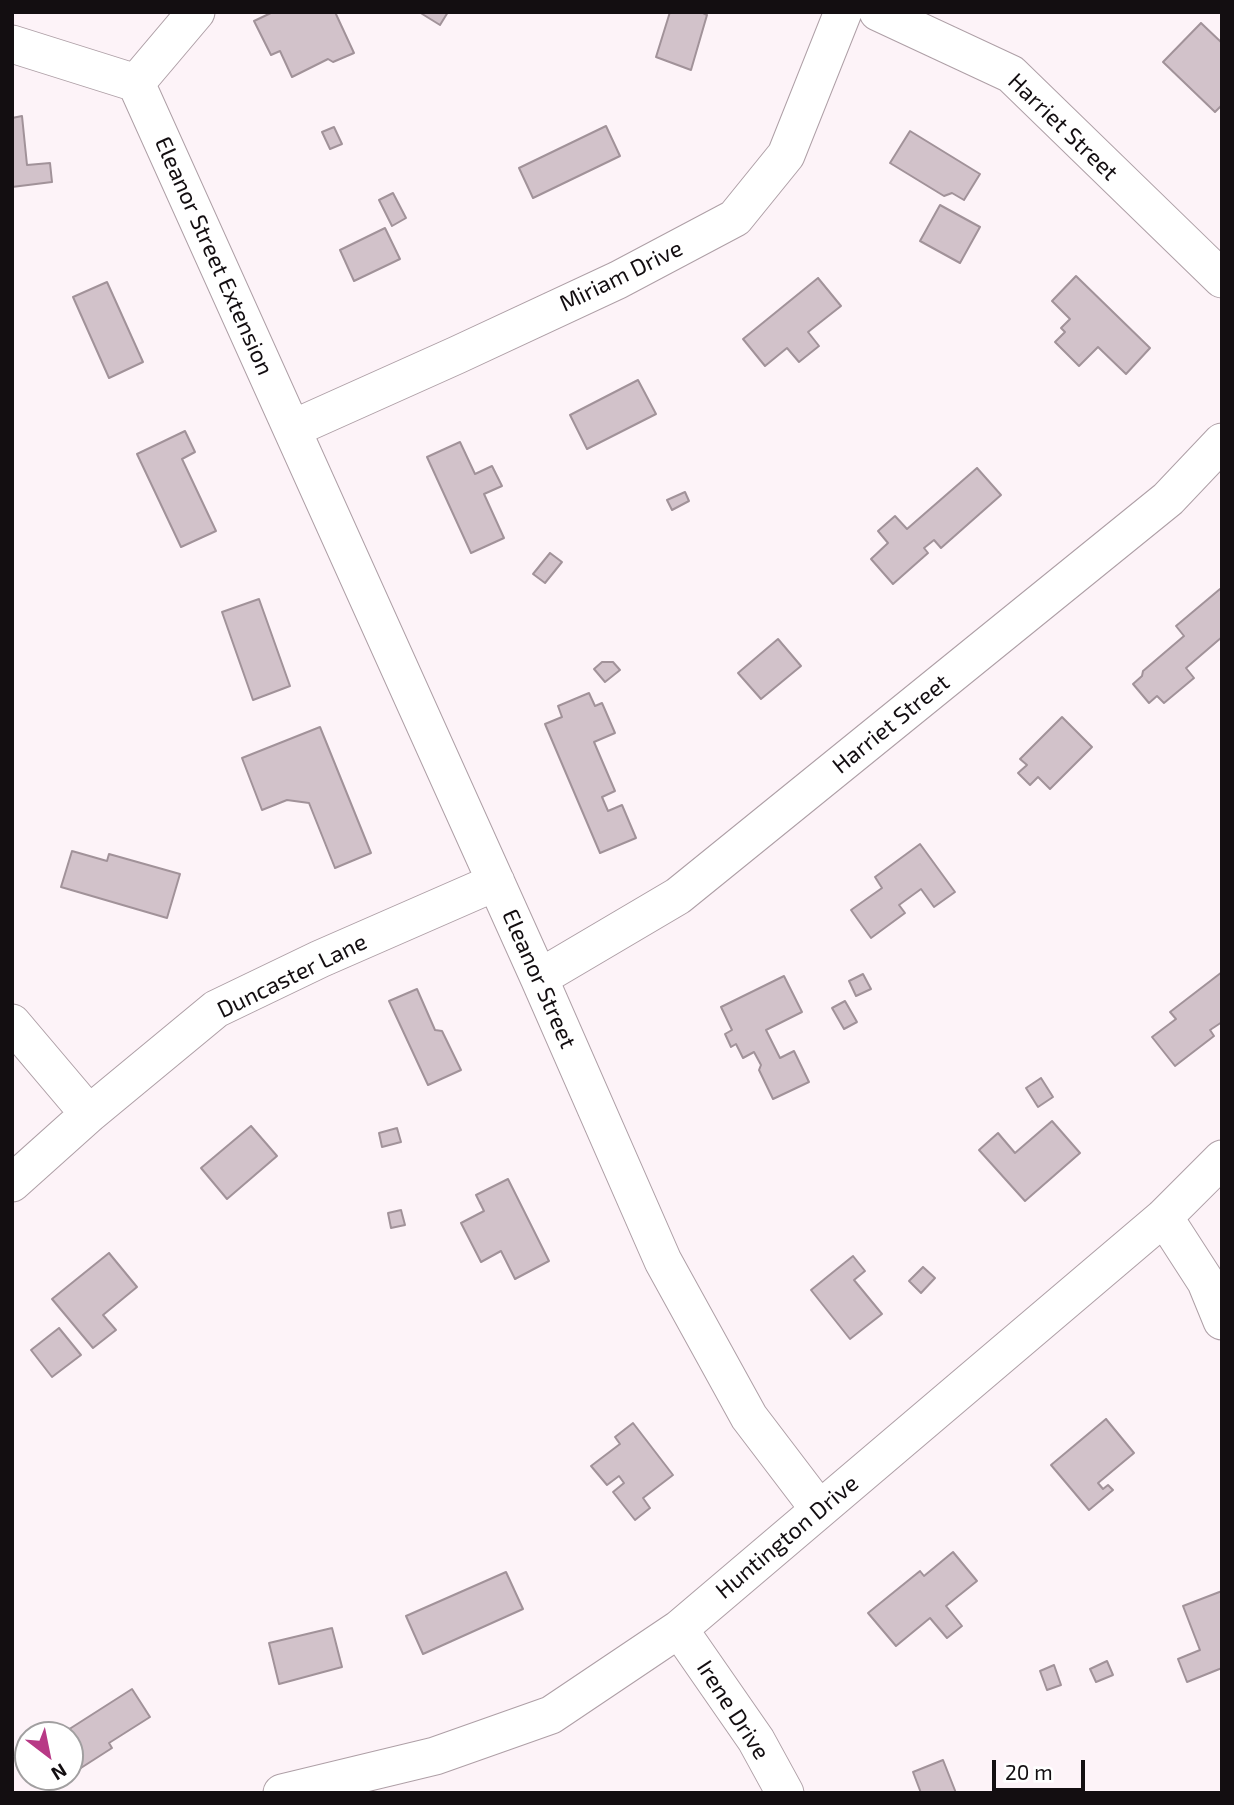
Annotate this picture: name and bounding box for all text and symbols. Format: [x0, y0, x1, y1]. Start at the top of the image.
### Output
street label: Harriet Street [1002, 68, 1124, 186]
street label: Eleanor Street Extension [149, 133, 279, 379]
street label: Miriam Drive [555, 234, 687, 318]
street label: Harriet Street [827, 668, 955, 780]
street label: Eleanor Street [496, 905, 582, 1053]
street label: Duncaster Lane [213, 928, 371, 1024]
street label: Huntington Drive [710, 1469, 864, 1605]
street label: Irene Drive [691, 1655, 775, 1765]
north arrow [14, 1721, 84, 1791]
scale bar [996, 1745, 1089, 1789]
text: N [47, 1759, 71, 1786]
text: 20 m [1005, 1759, 1053, 1784]

